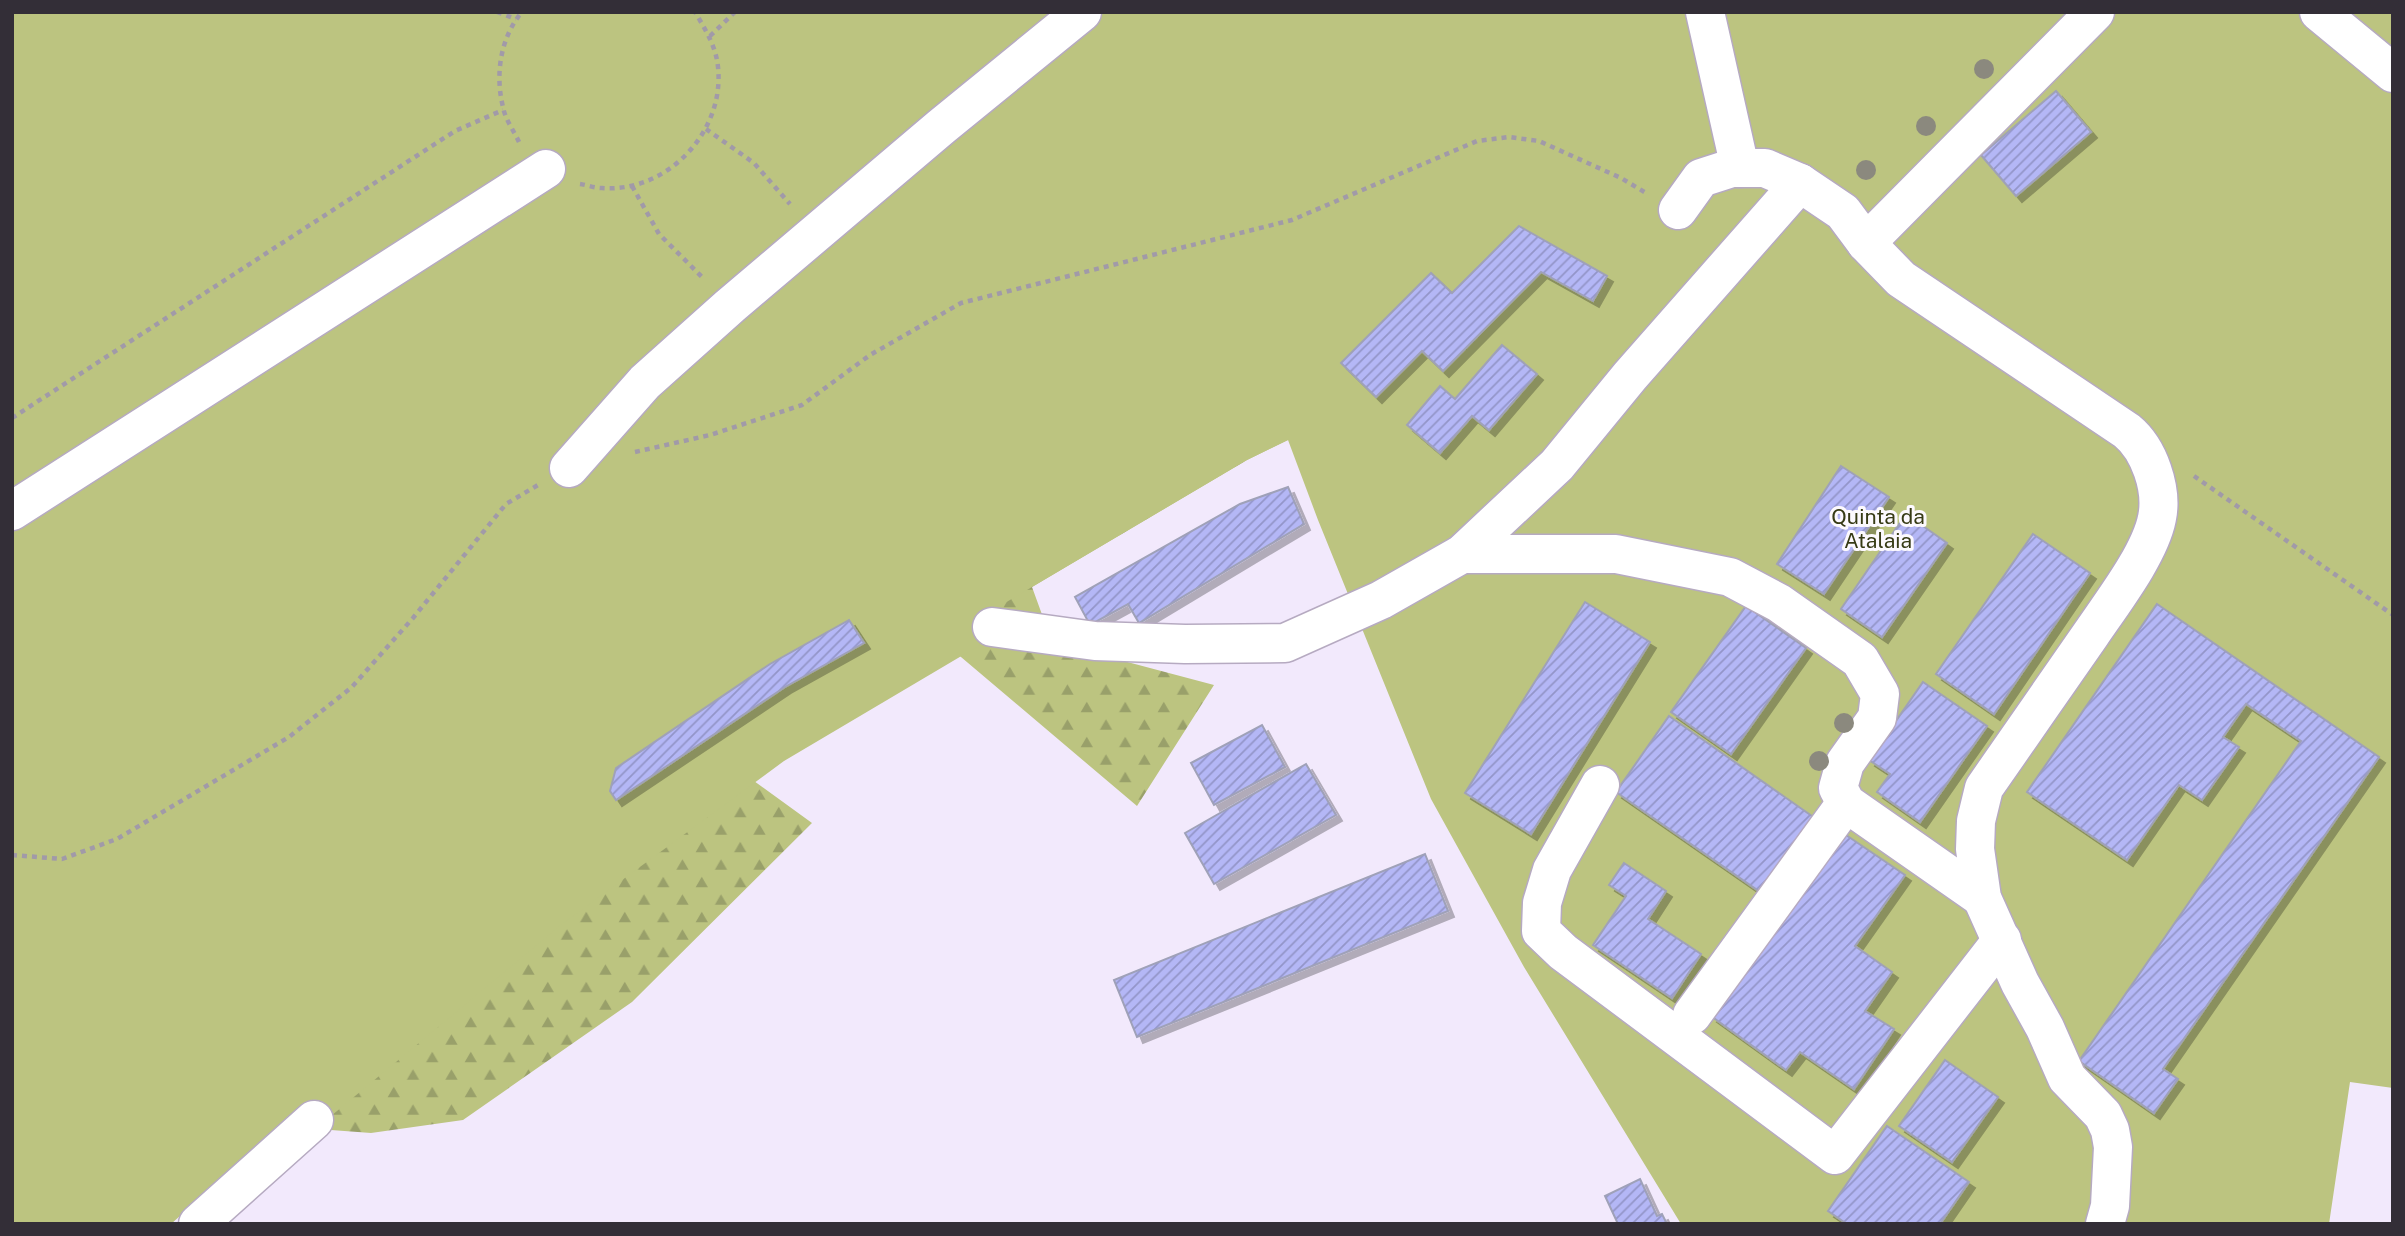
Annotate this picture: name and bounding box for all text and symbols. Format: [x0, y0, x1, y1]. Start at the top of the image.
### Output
park label: Quinta da Atalaia [1831, 504, 1925, 553]

